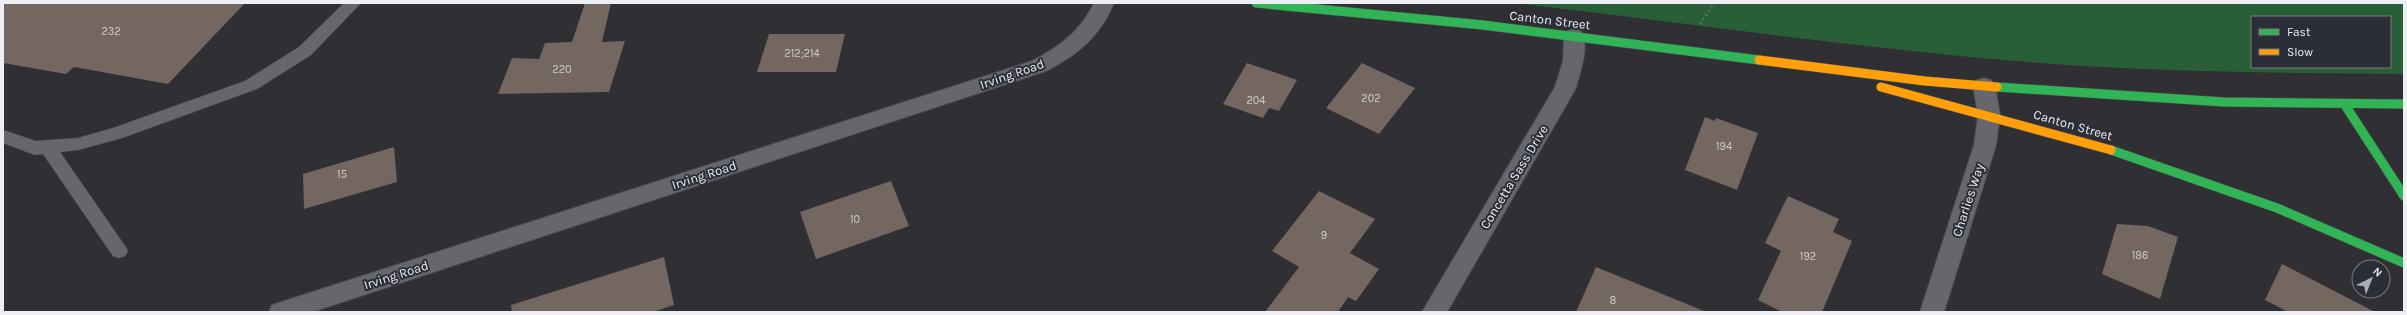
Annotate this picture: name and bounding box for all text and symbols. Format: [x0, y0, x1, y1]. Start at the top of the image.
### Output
street label: Canton Street [1509, 8, 1592, 32]
legend [2251, 16, 2391, 68]
house number: 232 [101, 25, 121, 38]
text: Fast [2287, 25, 2311, 39]
text: Slow [2287, 45, 2313, 59]
house number: 212;214 [784, 47, 820, 60]
street label: Irving Road [978, 56, 1046, 92]
house number: 220 [552, 63, 572, 76]
house number: 202 [1361, 92, 1381, 105]
house number: 204 [1246, 94, 1266, 107]
street label: Canton Street [2032, 107, 2114, 143]
street label: Concetta Sass Drive [1477, 122, 1551, 232]
house number: 194 [1716, 140, 1732, 153]
street label: Irving Road [670, 158, 738, 192]
street label: Charlies Way [1949, 161, 1987, 239]
house number: 15 [337, 168, 347, 181]
house number: 10 [850, 213, 860, 226]
house number: 9 [1321, 229, 1327, 242]
house number: 186 [2132, 249, 2148, 262]
house number: 192 [1800, 250, 1816, 263]
street label: Irving Road [362, 258, 430, 292]
north arrow [2351, 259, 2391, 299]
text: N [2370, 265, 2385, 279]
house number: 8 [1610, 294, 1617, 307]

